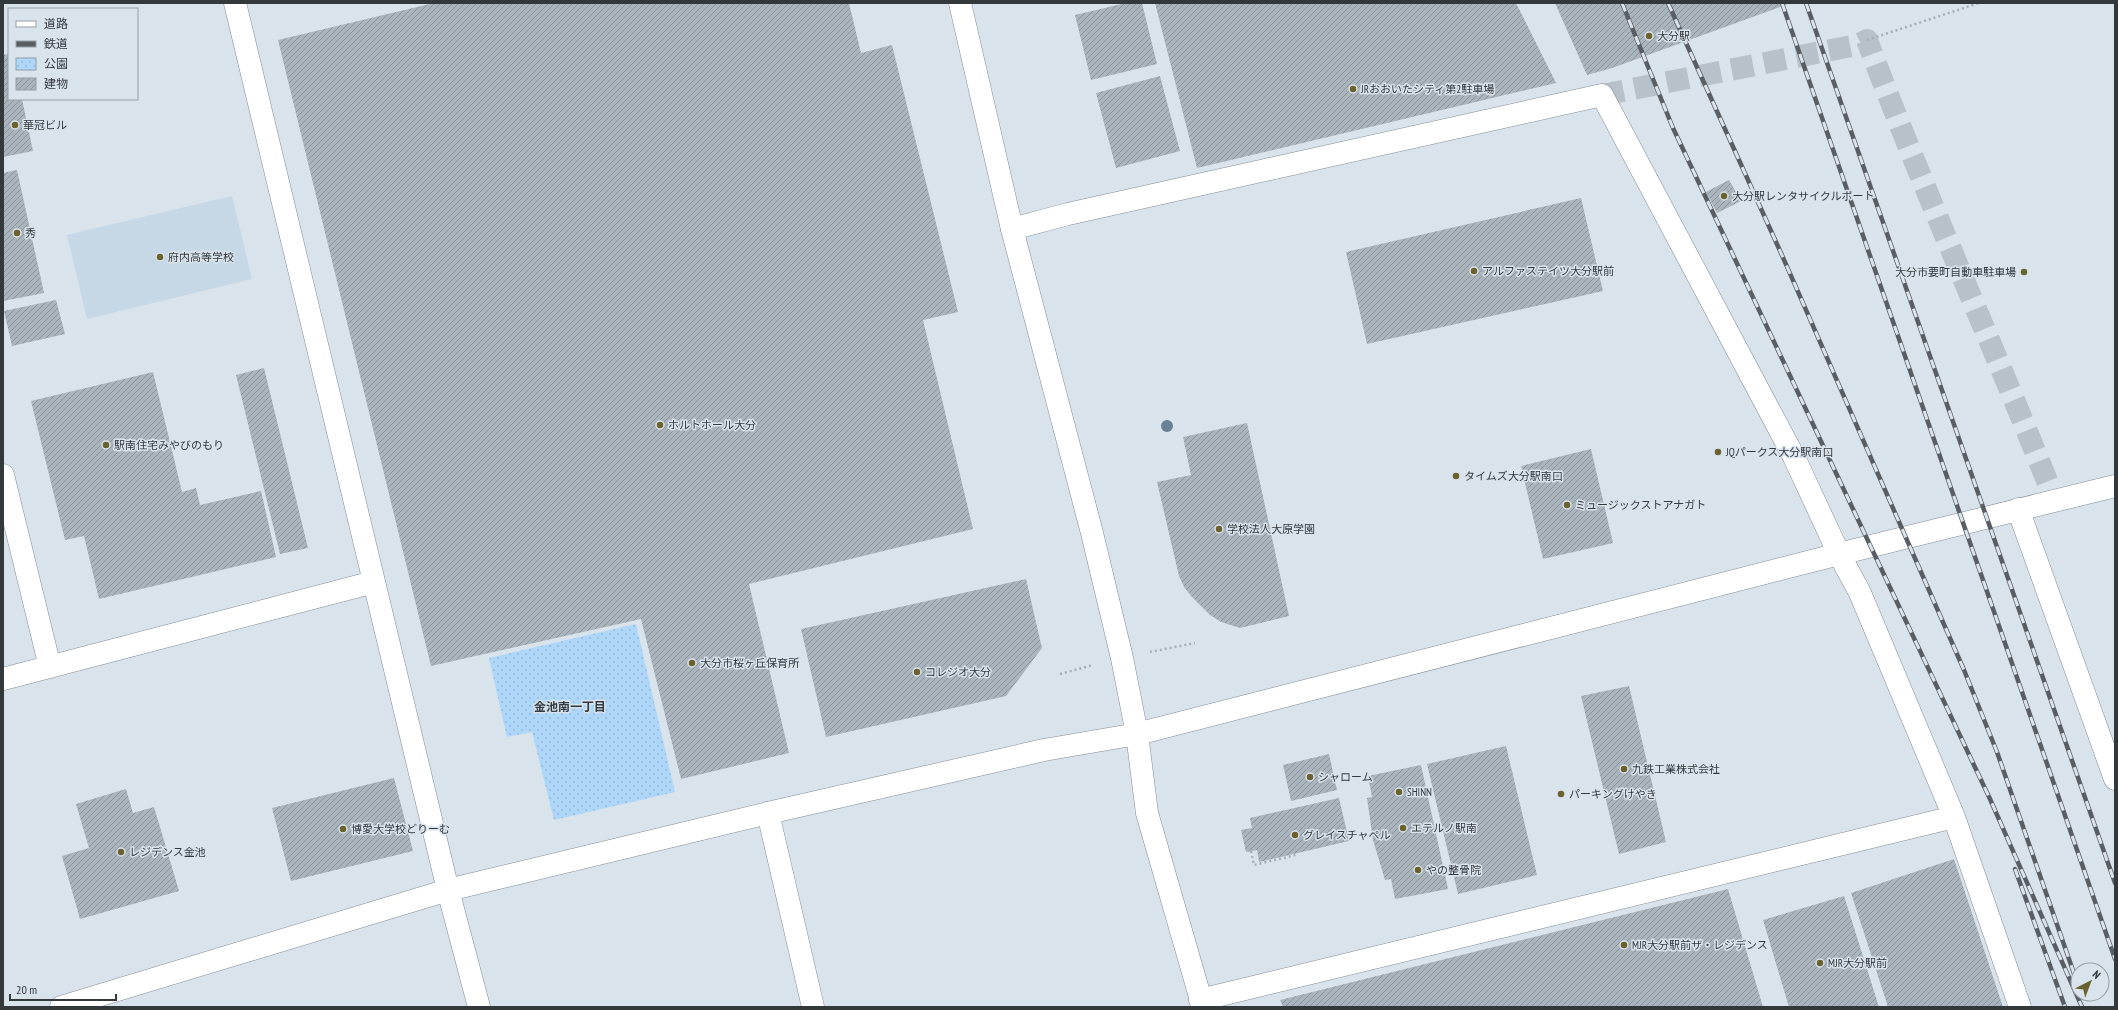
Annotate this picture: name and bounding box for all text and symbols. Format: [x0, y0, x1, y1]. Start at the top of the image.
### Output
legend [8, 8, 138, 100]
text: 道路 [44, 16, 68, 31]
place label: 大分駅 [1657, 29, 1690, 43]
marker: 大分駅 [1644, 31, 1654, 41]
text: 鉄道 [44, 36, 68, 51]
text: 公園 [44, 56, 68, 71]
text: 建物 [44, 76, 68, 91]
place label: JRおおいたシティ第2駐車場 [1360, 82, 1494, 96]
marker: JRおおいたシティ第2駐車場 [1348, 84, 1358, 94]
place label: 華冠ビル [23, 118, 67, 132]
marker: 華冠ビル [10, 120, 20, 130]
place label: 大分駅レンタサイクルポート [1732, 189, 1874, 203]
marker: 大分駅レンタサイクルポート [1719, 191, 1729, 201]
place label: 秀 [25, 226, 36, 240]
marker: 秀 [12, 228, 22, 238]
place label: 府内高等学校 [168, 250, 234, 264]
marker: 府内高等学校 [155, 252, 165, 262]
place label: アルファステイツ大分駅前 [1482, 264, 1614, 278]
place label: 大分市要町自動車駐車場 [1895, 265, 2016, 279]
marker: アルファステイツ大分駅前 [1469, 266, 1479, 276]
marker: 大分市要町自動車駐車場 [2019, 267, 2029, 277]
place label: ホルトホール大分 [668, 418, 756, 432]
marker: ホルトホール大分 [655, 420, 665, 430]
place label: 駅南住宅みやびのもり [114, 438, 224, 452]
marker: 駅南住宅みやびのもり [101, 440, 111, 450]
place label: JQパークス大分駅南口 [1725, 445, 1833, 459]
marker: JQパークス大分駅南口 [1713, 447, 1723, 457]
place label: タイムズ大分駅南口 [1464, 469, 1563, 483]
marker: タイムズ大分駅南口 [1451, 471, 1461, 481]
place label: ミュージックストアナガト [1575, 498, 1706, 512]
marker: ミュージックストアナガト [1562, 500, 1572, 510]
place label: 学校法人大原学園 [1227, 522, 1315, 536]
marker: 学校法人大原学園 [1214, 524, 1224, 534]
place label: 大分市桜ヶ丘保育所 [700, 656, 800, 670]
marker: 大分市桜ヶ丘保育所 [687, 658, 697, 668]
place label: コレジオ大分 [925, 665, 991, 679]
marker: コレジオ大分 [912, 667, 922, 677]
district label: 金池南一丁目 [534, 699, 606, 714]
place label: 九鉄工業株式会社 [1632, 762, 1720, 776]
marker: 九鉄工業株式会社 [1619, 764, 1629, 774]
place label: シャローム [1318, 770, 1373, 784]
marker: シャローム [1305, 772, 1315, 782]
place label: SHINN [1407, 785, 1432, 799]
marker: SHINN [1394, 787, 1404, 797]
place label: パーキングけやき [1569, 787, 1657, 801]
marker: パーキングけやき [1556, 789, 1566, 799]
place label: エテルノ駅南 [1411, 821, 1477, 835]
place label: 博愛大学校どりーむ [351, 822, 450, 836]
marker: エテルノ駅南 [1398, 823, 1408, 833]
marker: 博愛大学校どりーむ [338, 824, 348, 834]
place label: グレイスチャペル [1303, 828, 1391, 842]
marker: グレイスチャペル [1290, 830, 1300, 840]
place label: レジデンス金池 [129, 845, 206, 859]
marker: レジデンス金池 [116, 847, 126, 857]
place label: やの整骨院 [1426, 863, 1481, 877]
marker: やの整骨院 [1413, 865, 1423, 875]
place label: MJR大分駅前ザ・レジデンス [1632, 938, 1768, 952]
marker: MJR大分駅前ザ・レジデンス [1619, 940, 1629, 950]
place label: MJR大分駅前 [1828, 956, 1887, 970]
marker: MJR大分駅前 [1815, 958, 1825, 968]
north arrow [2070, 962, 2110, 1002]
text: N [2090, 967, 2104, 982]
scale bar [10, 976, 116, 1002]
text: 20 m [16, 982, 37, 997]

